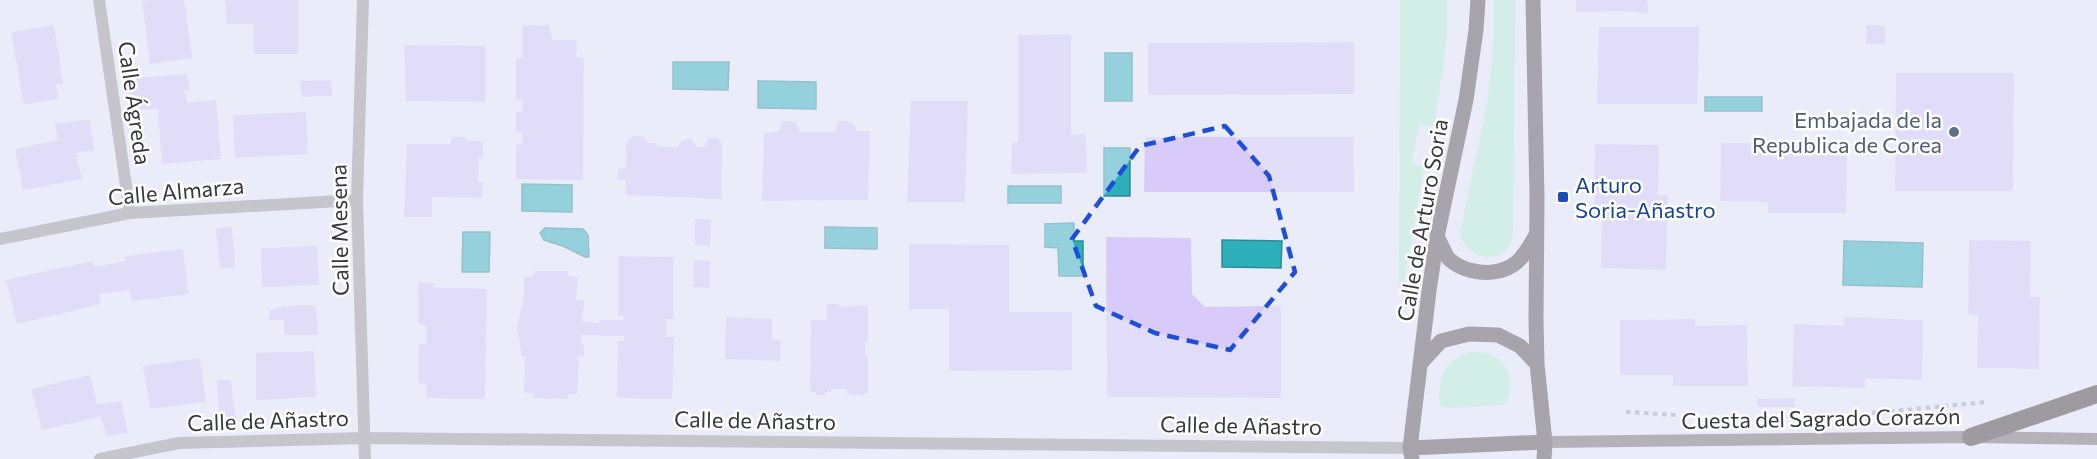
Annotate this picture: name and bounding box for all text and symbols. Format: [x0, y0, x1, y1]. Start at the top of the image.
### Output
street label: Calle Ágreda [113, 40, 157, 166]
place label: Embajada de la Republica de Corea [1752, 106, 1942, 158]
street label: Calle de Arturo Soria [1391, 117, 1453, 323]
marker: Embajada de la Republica de Corea [1947, 125, 1961, 139]
street label: Calle Mesena [324, 164, 354, 296]
place label: Arturo Soria-Añastro [1575, 171, 1716, 223]
street label: Calle Almarza [107, 172, 245, 210]
marker: Arturo Soria-Añastro [1556, 190, 1570, 204]
street label: Cuesta del Sagrado Corazón [1681, 402, 1961, 434]
street label: Calle de Añastro [187, 404, 349, 436]
street label: Calle de Añastro [674, 405, 836, 435]
street label: Calle de Añastro [1160, 410, 1322, 440]

